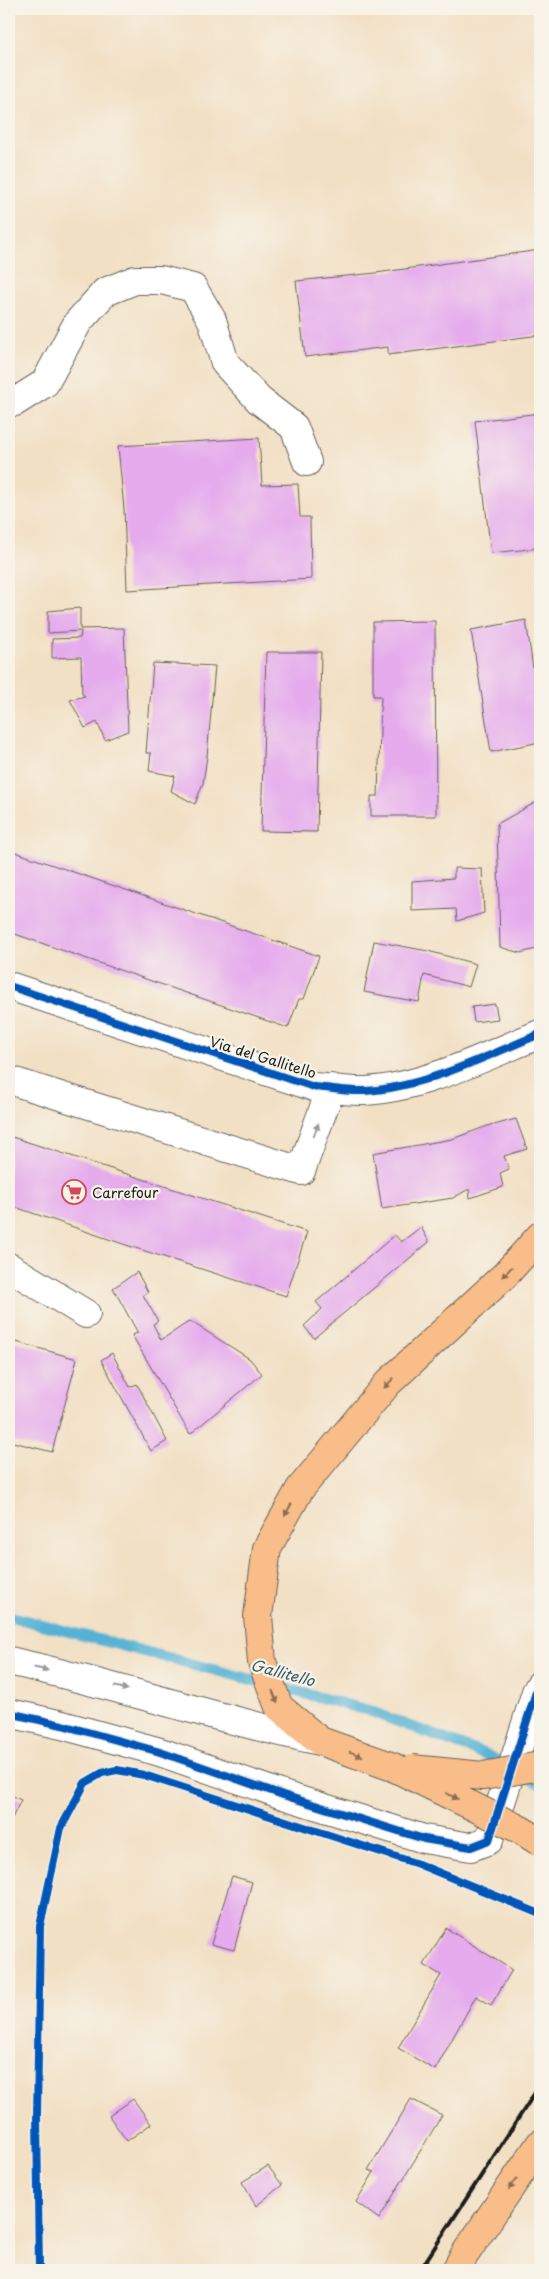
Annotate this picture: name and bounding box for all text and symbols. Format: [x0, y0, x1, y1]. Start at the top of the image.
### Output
street label: Via del Gallitello [207, 1031, 319, 1083]
one-way arrow [312, 1122, 320, 1137]
supermarket icon: Carrefour [61, 1179, 87, 1205]
place label: Carrefour [92, 1182, 159, 1203]
one-way arrow [501, 1266, 513, 1278]
one-way arrow [383, 1377, 395, 1389]
one-way arrow [284, 1503, 292, 1517]
water label: Gallitello [249, 1652, 318, 1692]
one-way arrow [34, 1665, 50, 1673]
one-way arrow [113, 1685, 128, 1693]
one-way arrow [272, 1689, 279, 1704]
one-way arrow [349, 1751, 364, 1758]
one-way arrow [445, 1792, 459, 1800]
one-way arrow [508, 2178, 518, 2191]

